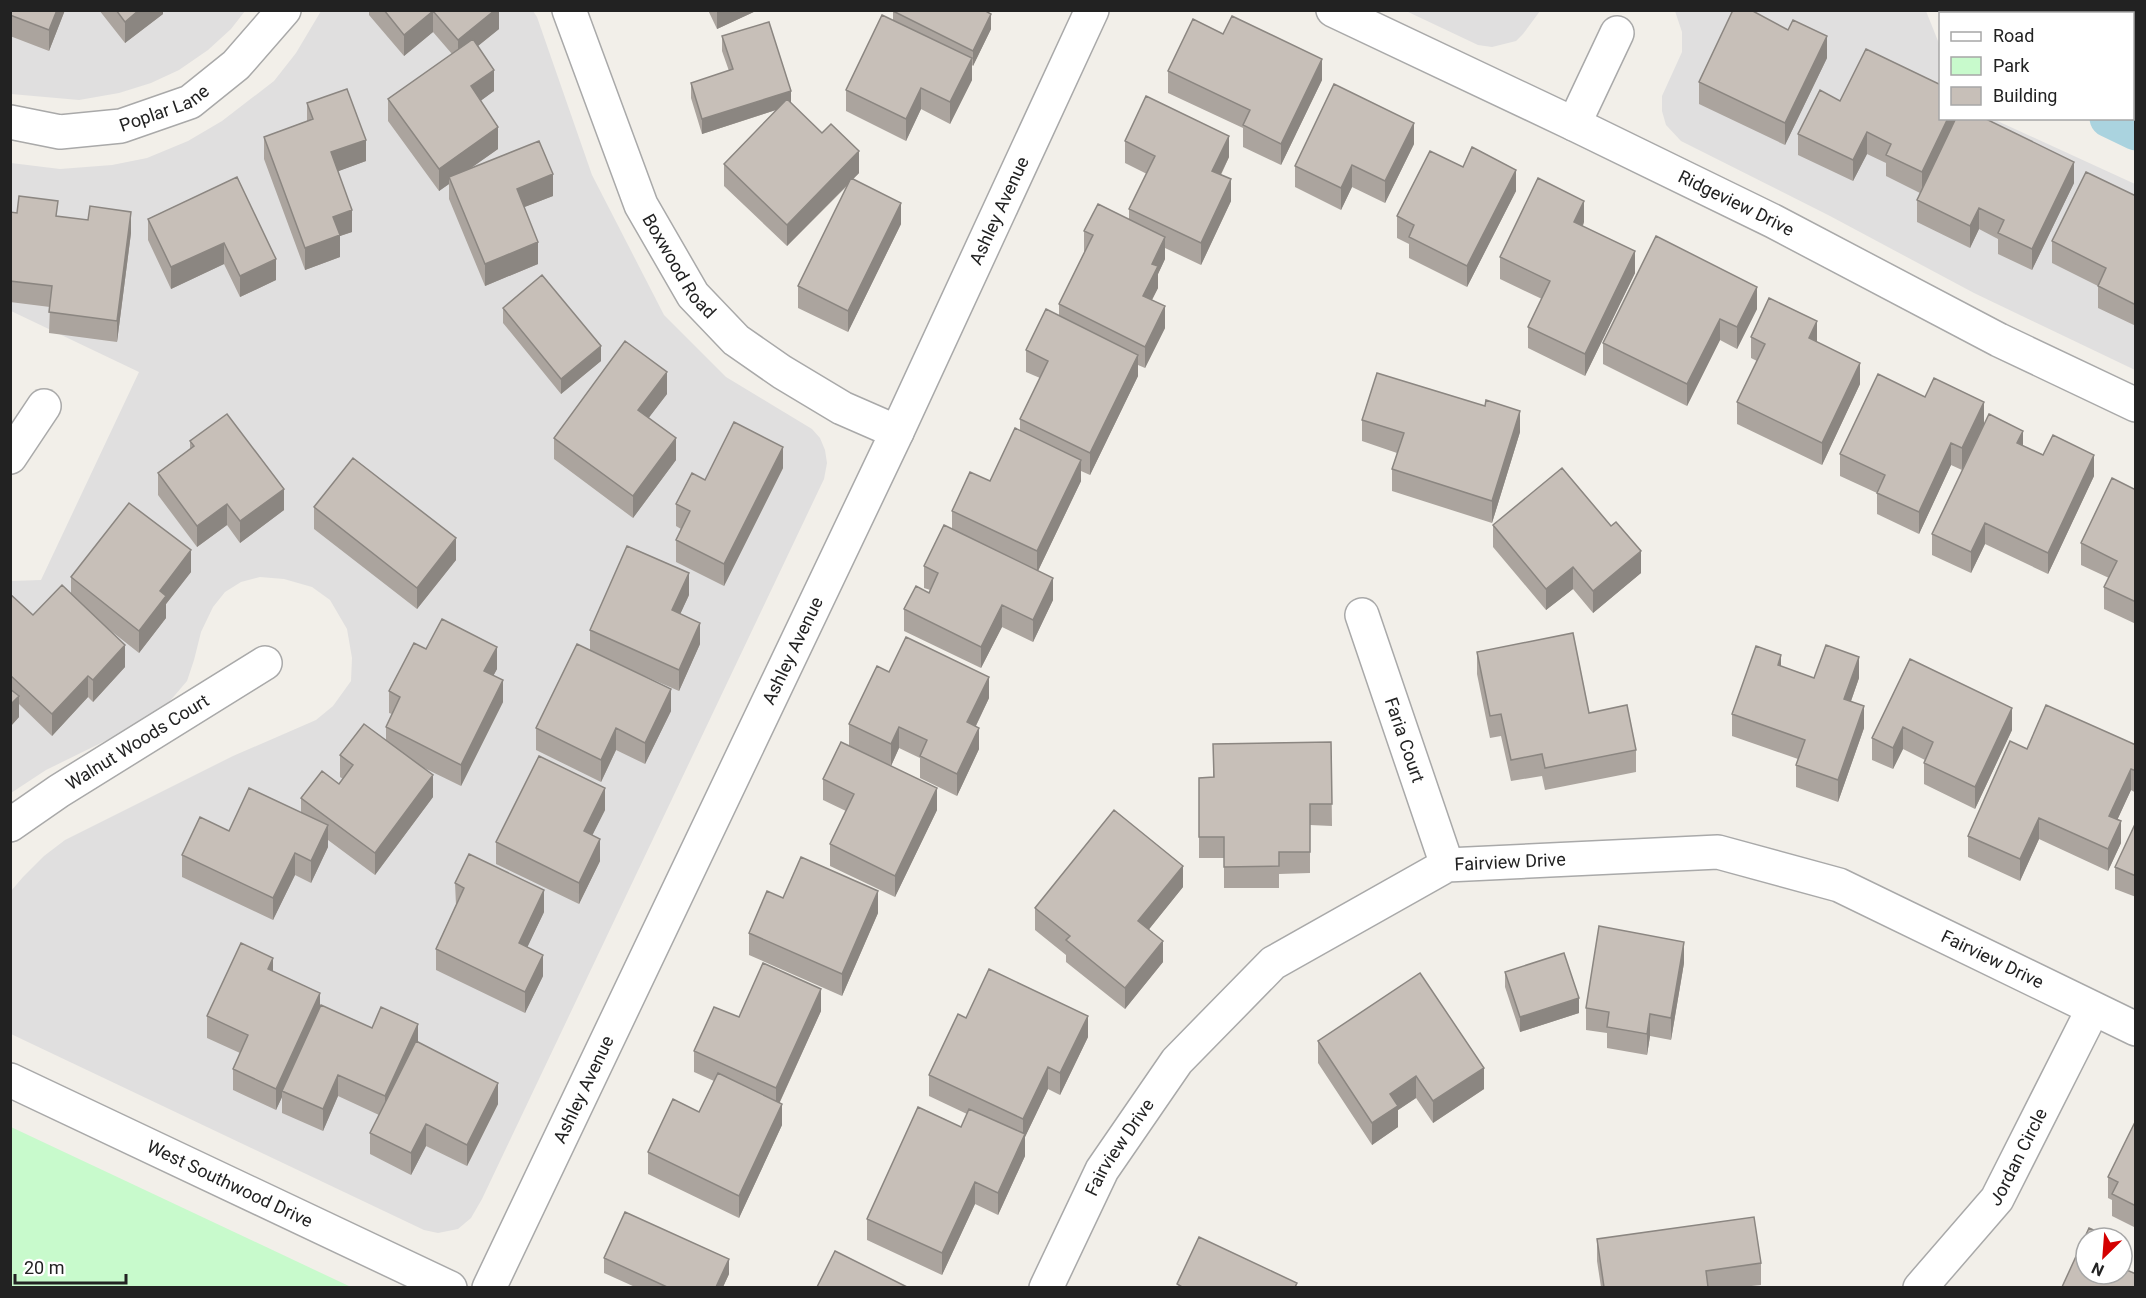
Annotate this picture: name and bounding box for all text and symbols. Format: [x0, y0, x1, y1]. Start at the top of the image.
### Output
legend [1939, 12, 2134, 120]
text: Road [1993, 25, 2034, 46]
text: Park [1993, 55, 2030, 76]
street label: Poplar Lane [116, 80, 213, 136]
text: Building [1993, 85, 2057, 106]
street label: Ashley Avenue [965, 153, 1033, 268]
street label: Ridgeview Drive [1675, 165, 1798, 240]
street label: Boxwood Road [638, 210, 721, 322]
street label: Ashley Avenue [758, 593, 827, 708]
street label: Walnut Woods Court [62, 689, 213, 794]
street label: Faria Court [1381, 695, 1429, 785]
street label: Fairview Drive [1454, 848, 1566, 875]
street label: Fairview Drive [1938, 925, 2047, 993]
street label: Ashley Avenue [549, 1032, 618, 1146]
street label: Fairview Drive [1080, 1095, 1158, 1199]
street label: Jordan Circle [1985, 1105, 2051, 1210]
street label: West Southwood Drive [144, 1135, 316, 1232]
north arrow [2074, 1226, 2134, 1286]
scale bar [15, 1247, 126, 1285]
text: 20 m [24, 1257, 64, 1278]
text: N [2089, 1258, 2107, 1280]

